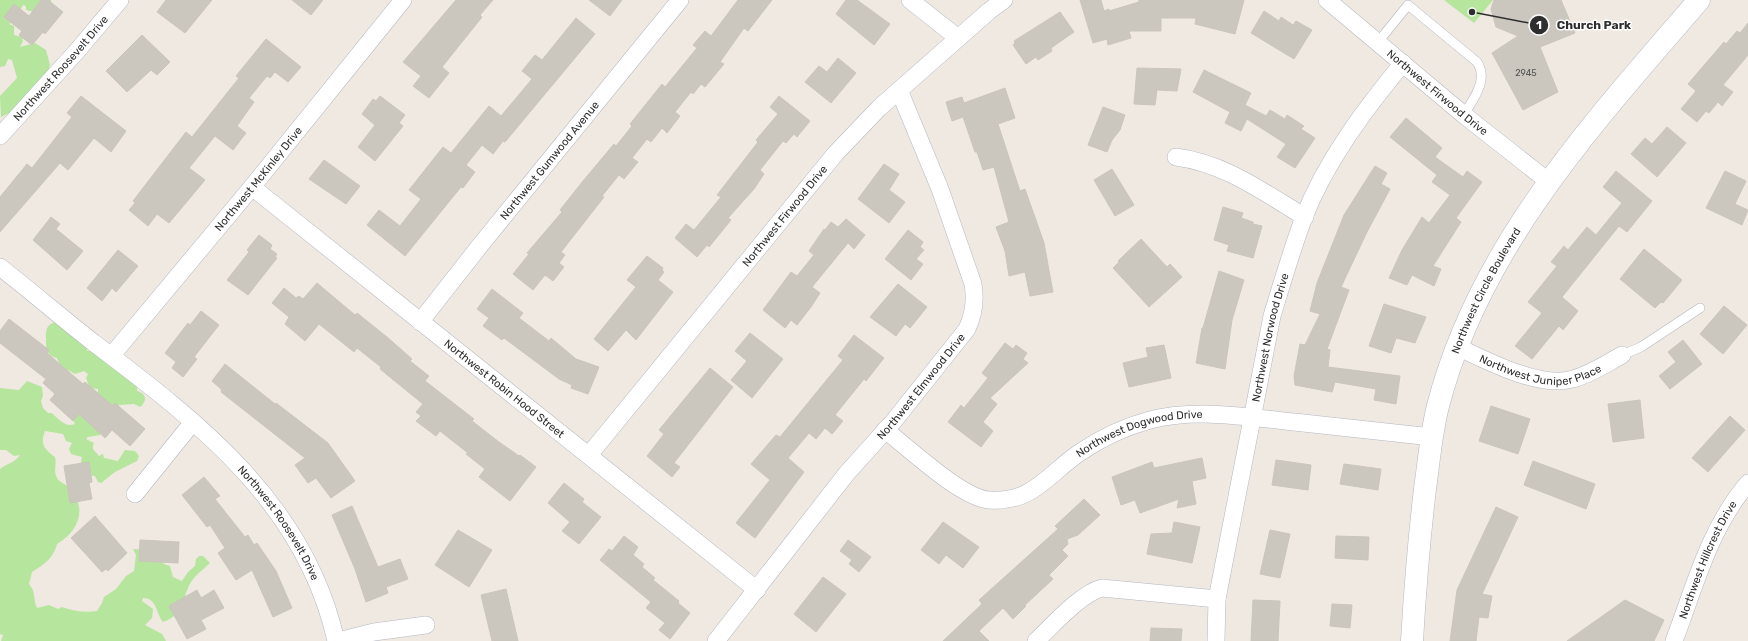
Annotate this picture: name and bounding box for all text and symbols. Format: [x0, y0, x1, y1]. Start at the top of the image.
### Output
street label: Northwest Roosevelt Drive [11, 13, 111, 123]
callout: Church Park [1529, 13, 1640, 37]
text: 1 [1536, 18, 1542, 32]
text: Church Park [1557, 18, 1631, 32]
street label: Northwest Firwood Drive [1384, 47, 1490, 138]
house number: 2945 [1515, 68, 1537, 78]
street label: Northwest Gumwood Avenue [497, 98, 601, 222]
street label: Northwest McKinley Drive [212, 124, 305, 234]
street label: Northwest Firwood Drive [739, 163, 830, 269]
street label: Northwest Circle Boulevard [1449, 225, 1523, 355]
street label: Northwest Norwood Drive [1249, 271, 1291, 403]
street label: Northwest Elmwood Drive [874, 331, 968, 442]
street label: Northwest Robin Hood Street [442, 337, 568, 441]
street label: Northwest Juniper Place [1477, 352, 1603, 388]
street label: Northwest Dogwood Drive [1073, 408, 1203, 460]
street label: Northwest Roosevelt Drive [235, 463, 322, 582]
street label: Northwest Hillcrest Drive [1676, 498, 1739, 621]

